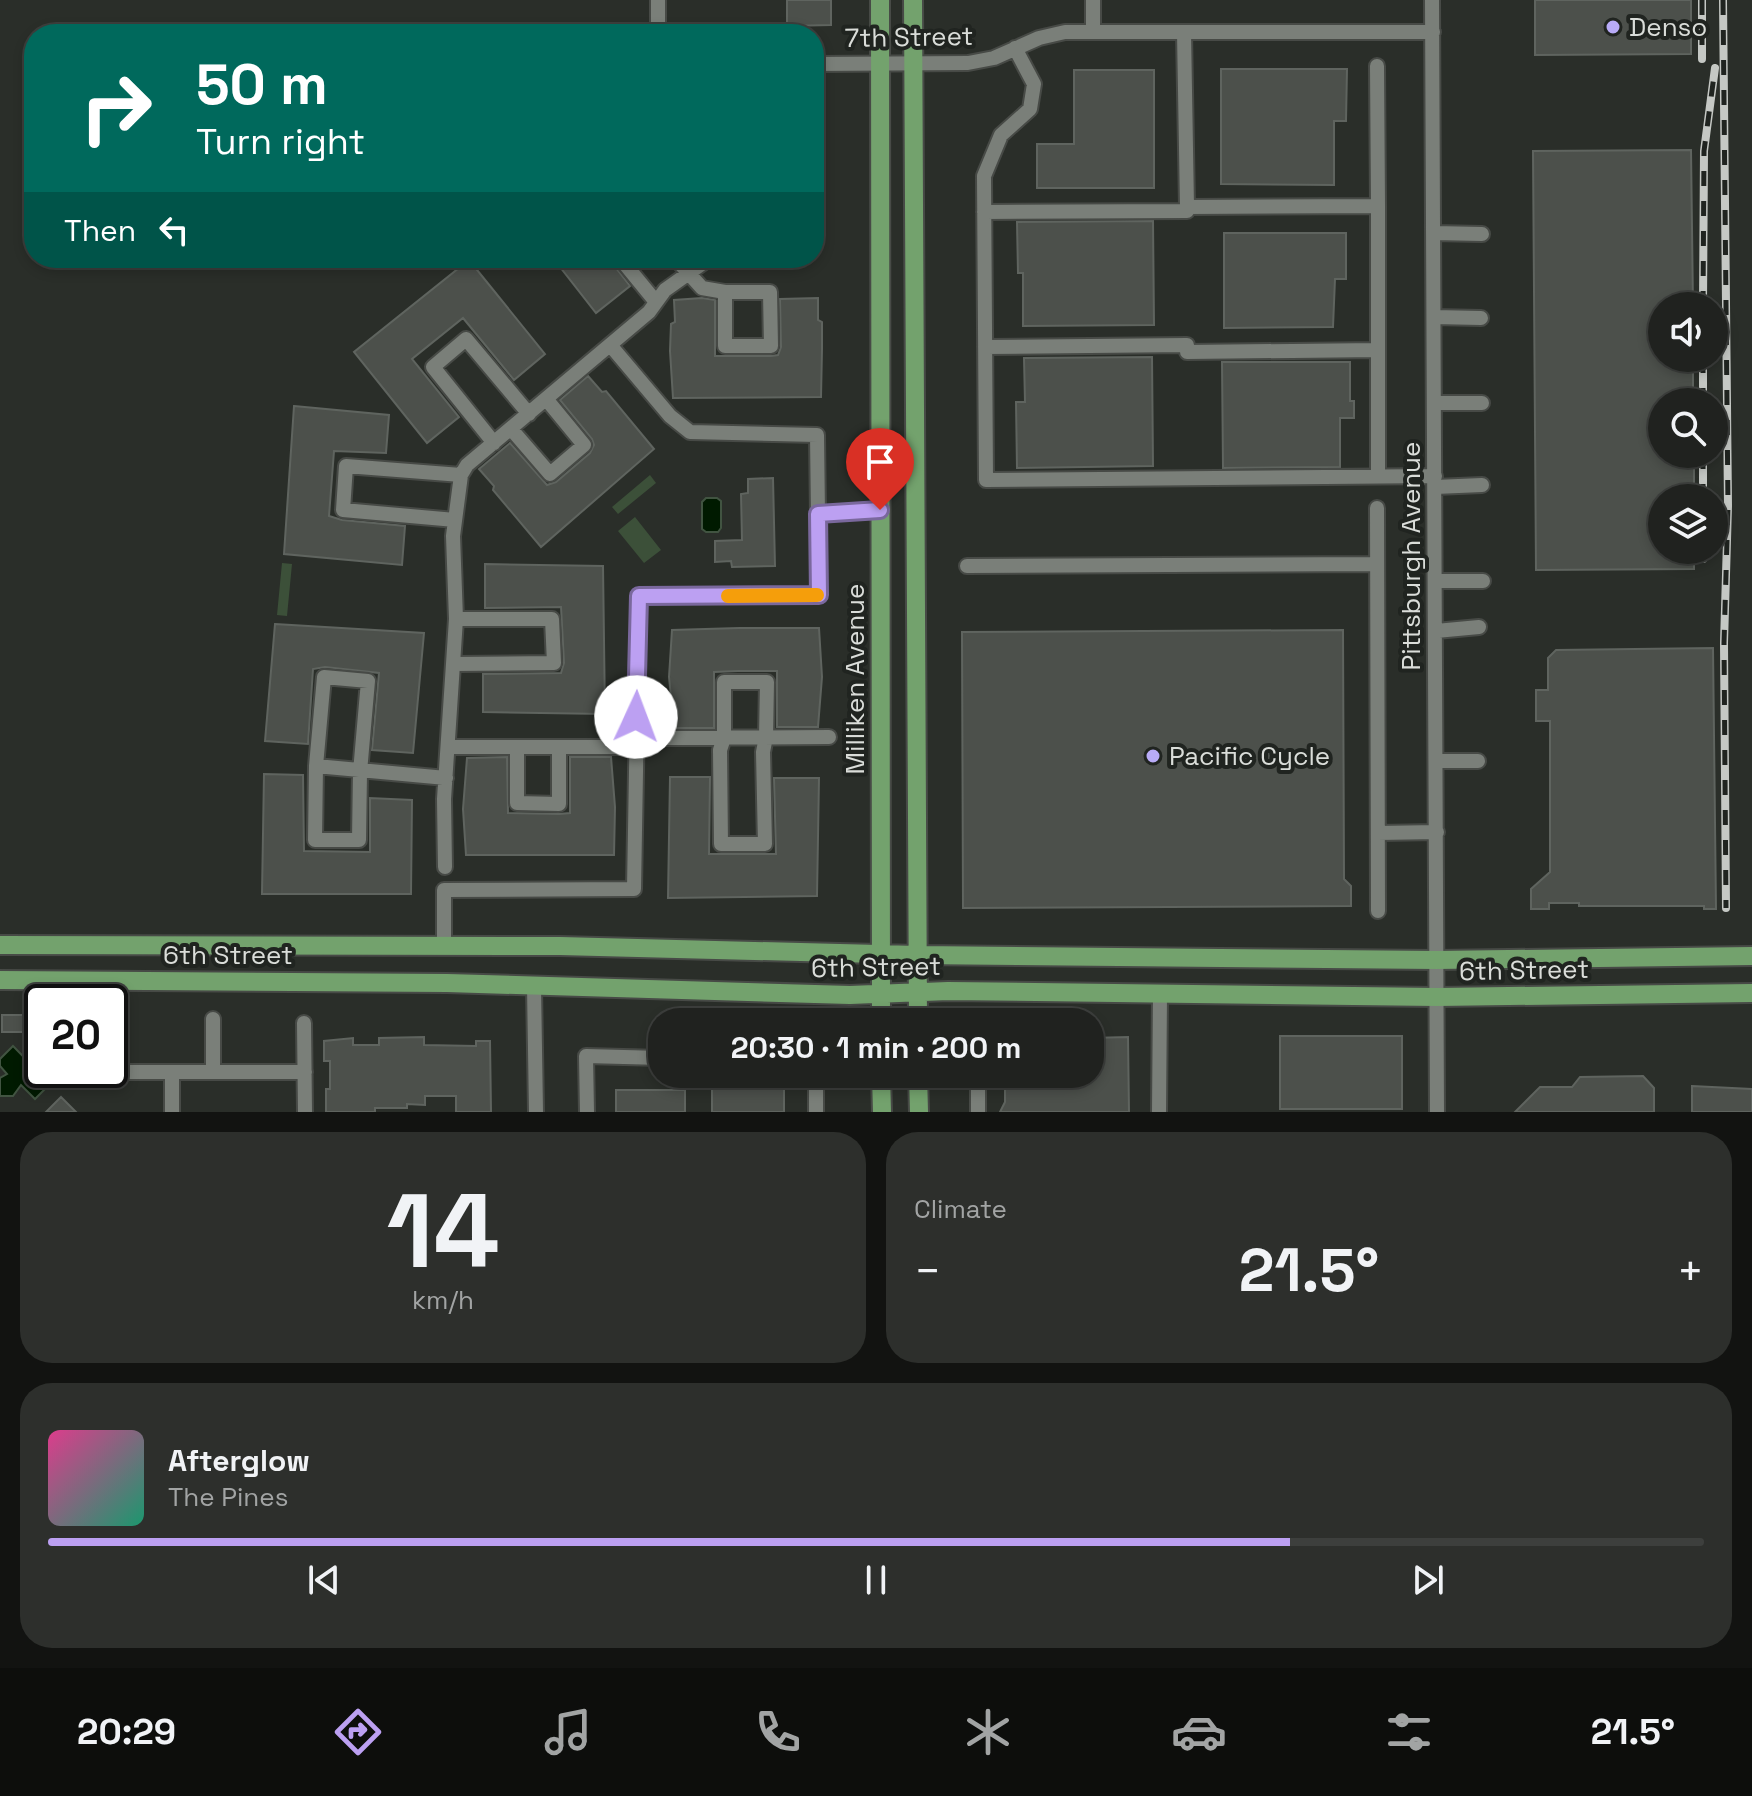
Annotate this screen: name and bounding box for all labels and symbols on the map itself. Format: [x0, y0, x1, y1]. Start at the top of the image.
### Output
place label: Denso [1629, 10, 1707, 44]
marker: Denso [1604, 18, 1622, 36]
street label: 7th Street [844, 19, 974, 55]
pin [846, 428, 914, 510]
street label: Pittsburgh Avenue [1394, 442, 1428, 670]
street label: Milliken Avenue [838, 584, 872, 774]
position arrow [594, 675, 678, 759]
place label: Pacific Cycle [1169, 739, 1330, 773]
marker: Pacific Cycle [1144, 747, 1162, 765]
street label: 6th Street [163, 938, 293, 972]
street label: 6th Street [811, 949, 941, 985]
street label: 6th Street [1459, 952, 1589, 988]
speed limit sign: 20 [24, 984, 128, 1088]

